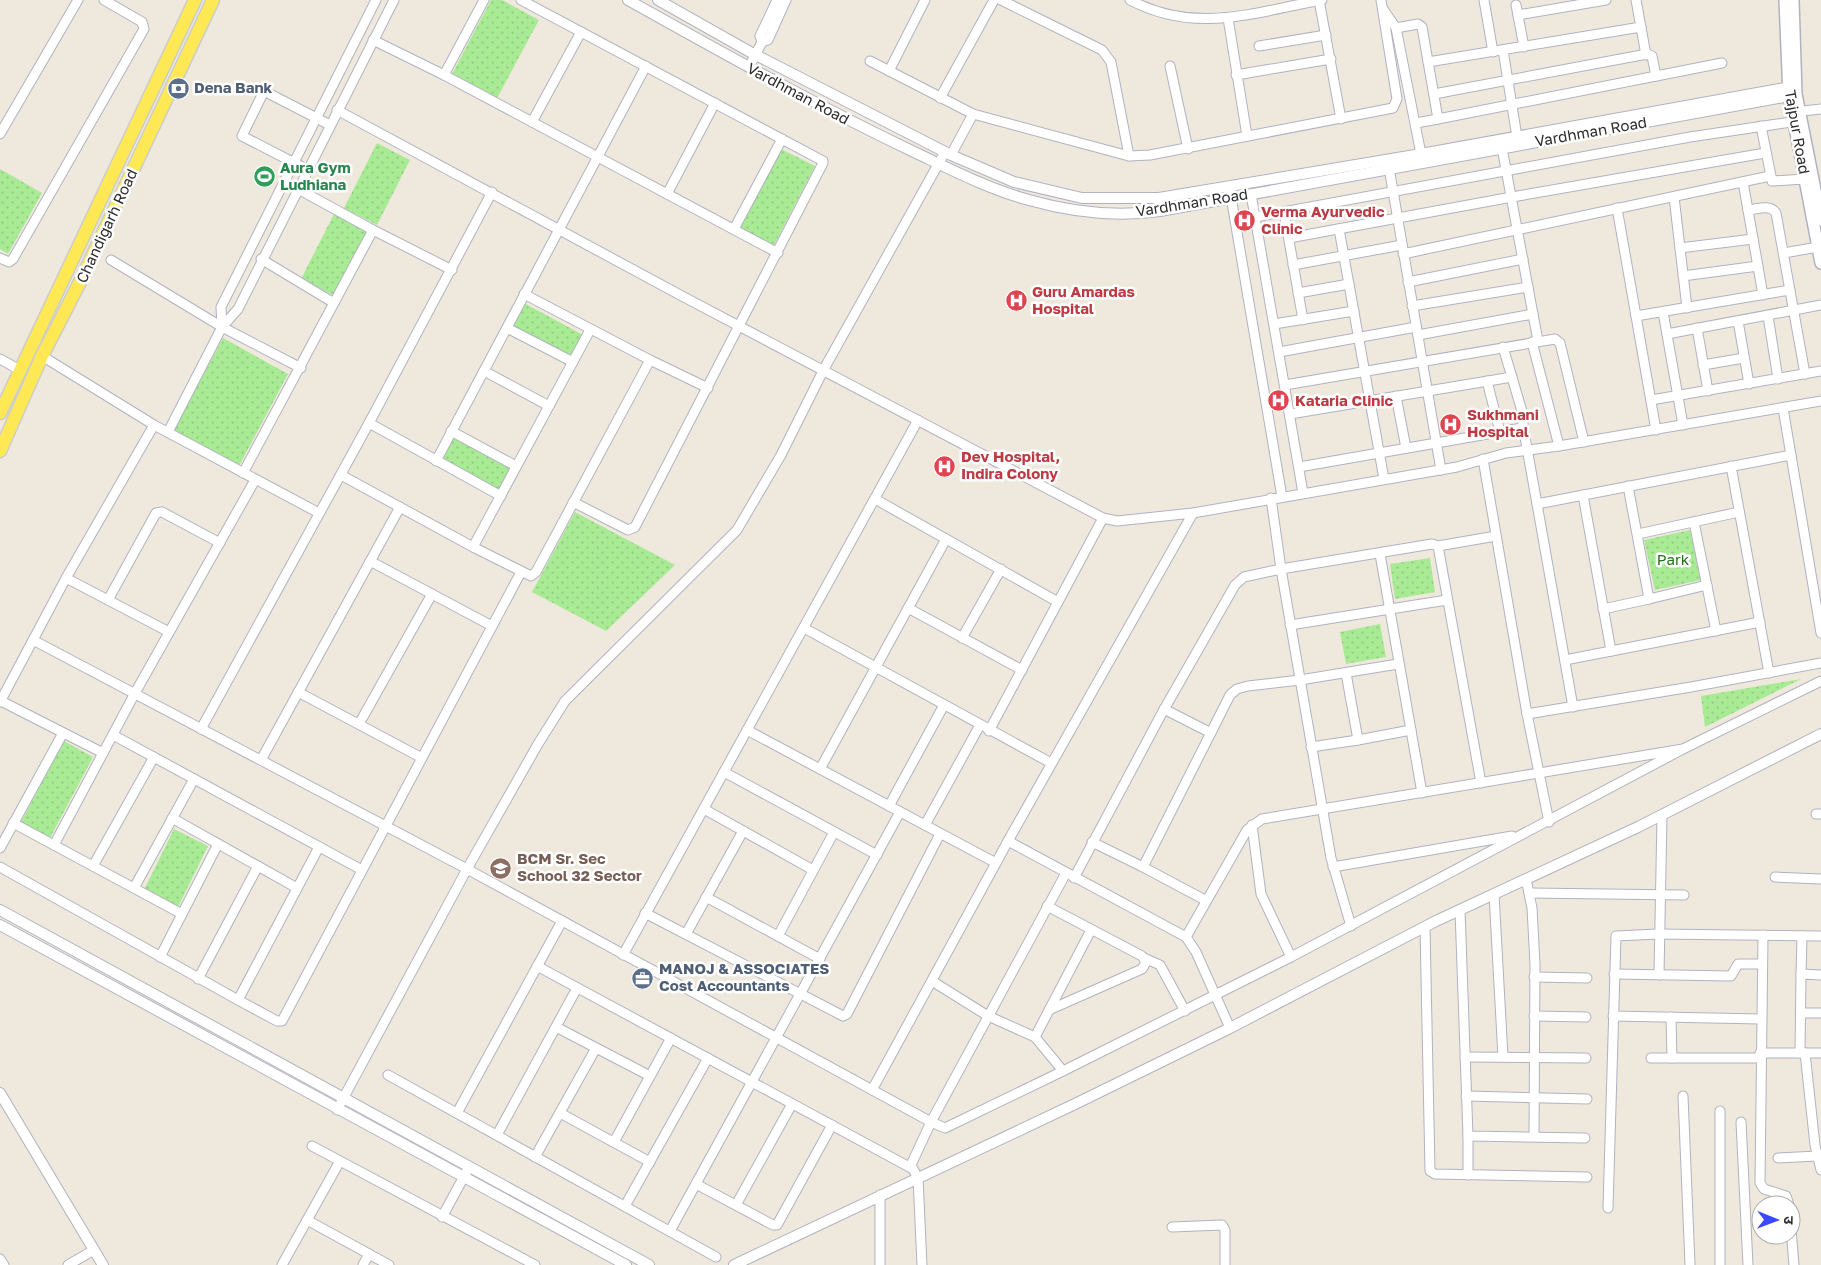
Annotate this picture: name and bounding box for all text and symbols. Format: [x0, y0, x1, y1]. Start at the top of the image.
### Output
street label: Vardhman Road [744, 59, 853, 128]
bank icon: Dena Bank [166, 76, 190, 100]
place label: Dena Bank [194, 78, 272, 96]
street label: Tajpur Road [1782, 88, 1814, 175]
street label: Vardhman Road [1533, 112, 1648, 150]
place label: Aura Gym Ludhiana [280, 158, 351, 193]
sports icon: Aura Gym Ludhiana [252, 165, 276, 189]
street label: Chandigarh Road [72, 166, 140, 285]
street label: Vardhman Road [1135, 184, 1249, 220]
place label: Verma Ayurvedic Clinic [1261, 202, 1385, 237]
hospital icon: Verma Ayurvedic Clinic [1233, 209, 1257, 233]
place label: Guru Amardas Hospital [1032, 282, 1135, 317]
hospital icon: Guru Amardas Hospital [1004, 289, 1028, 313]
hospital icon: Kataria Clinic [1267, 389, 1291, 413]
place label: Kataria Clinic [1295, 391, 1394, 409]
place label: Sukhmani Hospital [1467, 405, 1539, 440]
hospital icon: Sukhmani Hospital [1439, 412, 1463, 436]
place label: Dev Hospital, Indira Colony [961, 447, 1060, 482]
hospital icon: Dev Hospital, Indira Colony [933, 454, 957, 478]
park label: Park [1657, 550, 1690, 568]
place label: BCM Sr. Sec School 32 Sector [517, 849, 642, 884]
school or university icon: BCM Sr. Sec School 32 Sector [489, 856, 513, 880]
place label: MANOJ & ASSOCIATES Cost Accountants [659, 959, 829, 994]
office icon: MANOJ & ASSOCIATES Cost Accountants [631, 966, 655, 990]
north arrow [1751, 1195, 1801, 1245]
text: उ [1781, 1216, 1798, 1225]

